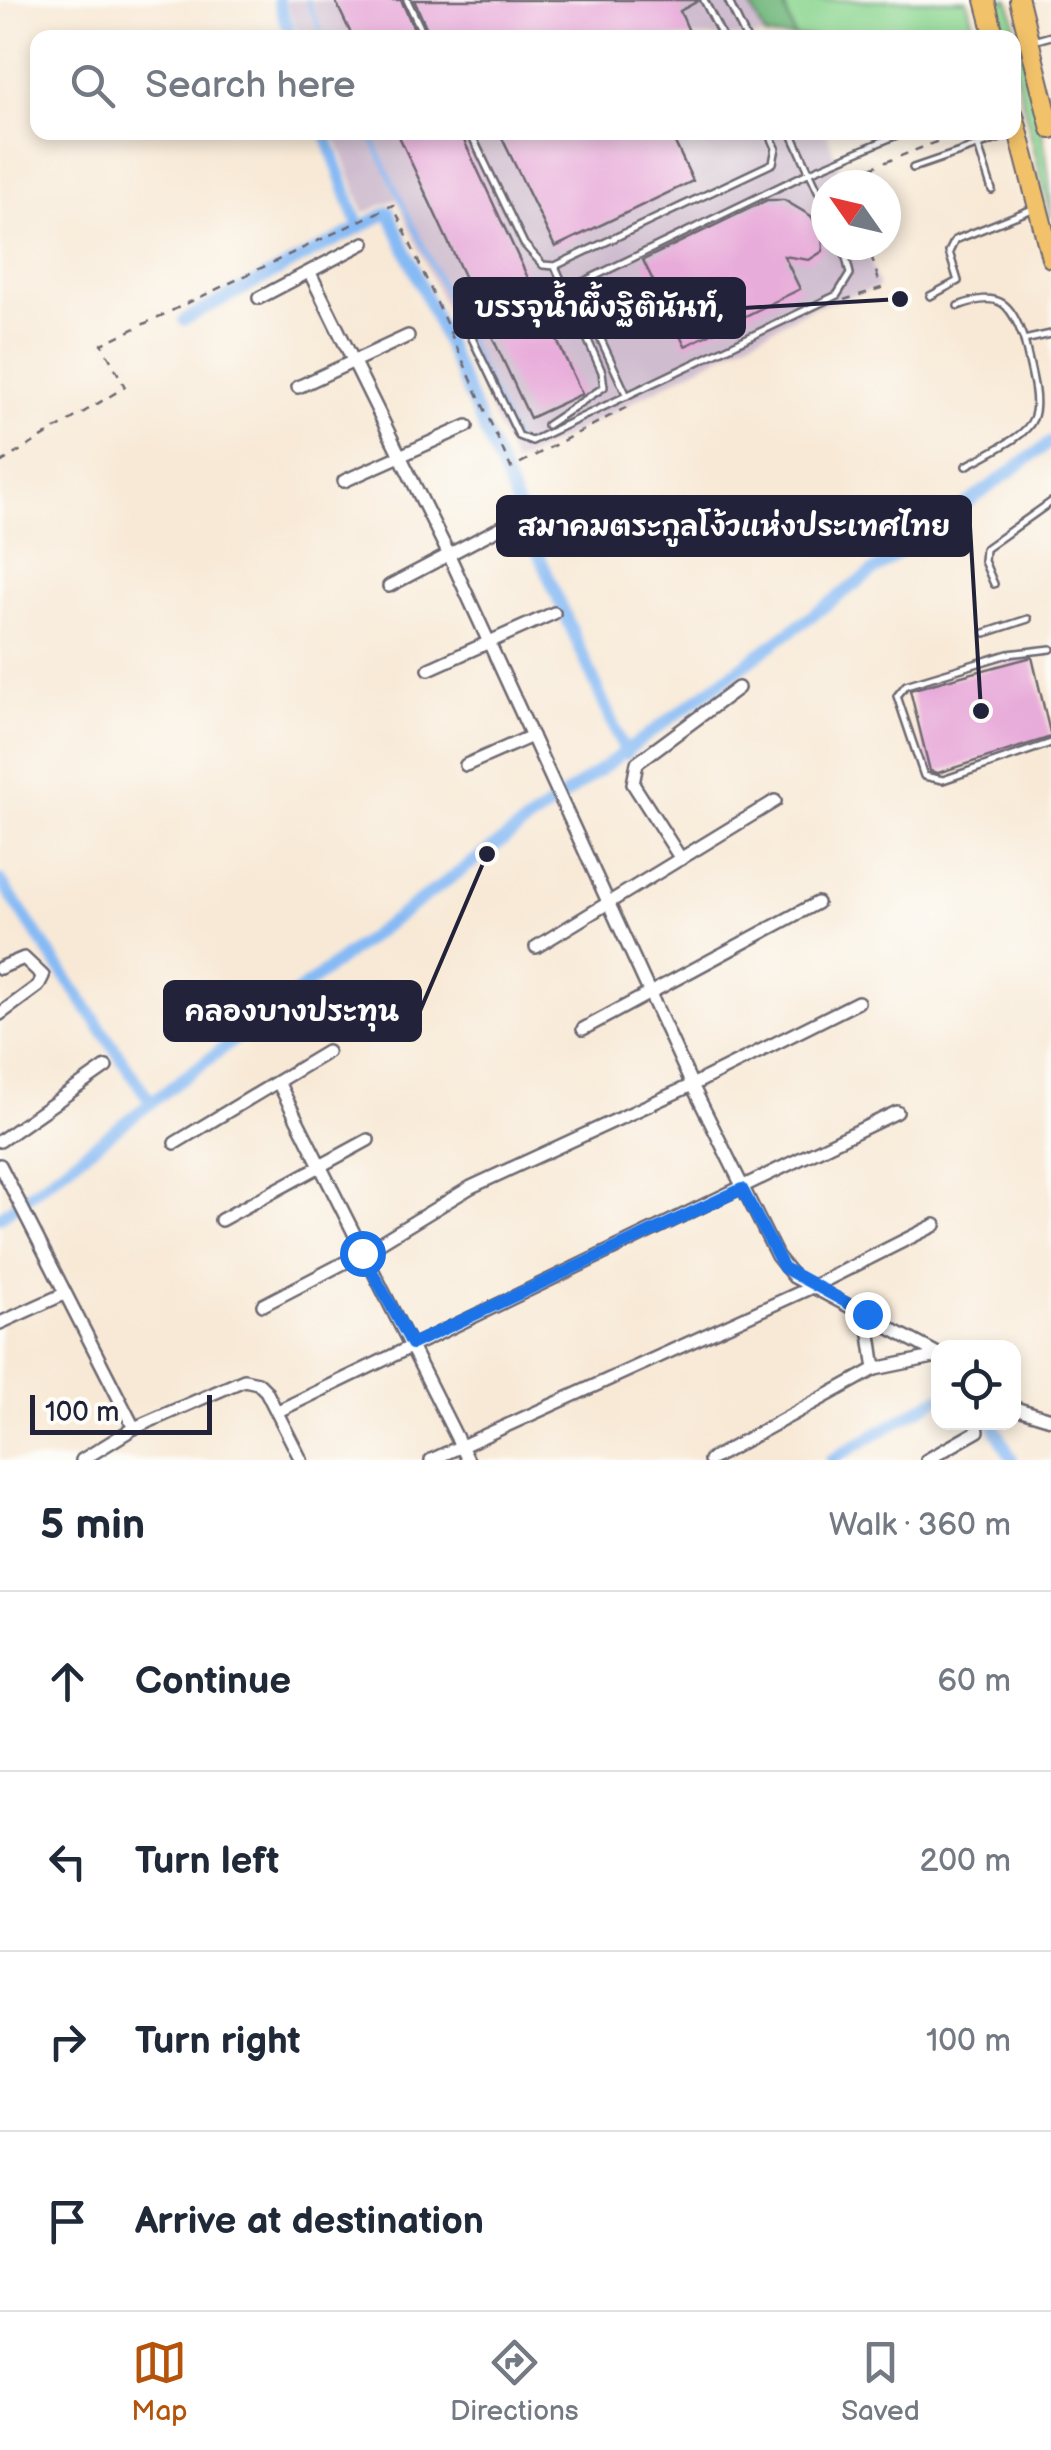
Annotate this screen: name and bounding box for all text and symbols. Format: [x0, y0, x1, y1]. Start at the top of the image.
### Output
search box [30, 30, 1021, 140]
icon: search [65, 58, 120, 113]
text: Search here [145, 63, 356, 108]
north arrow [811, 170, 901, 260]
callout: บรรจุน้ำผึ้งฐิตินันท์, [455, 279, 744, 337]
text: บรรจุน้ำผึ้งฐิตินันท์, [474, 280, 724, 328]
callout: สมาคมตระกูลโง้วแห่งประเทศไทย [498, 497, 970, 555]
text: สมาคมตระกูลโง้วแห่งประเทศไทย [518, 508, 950, 547]
callout: คลองบางประทุน [165, 982, 420, 1040]
text: คลองบางประทุน [185, 995, 399, 1032]
route start [340, 1231, 386, 1277]
route end [845, 1292, 891, 1338]
map controls [931, 1340, 1021, 1430]
button: locate [931, 1340, 1021, 1430]
scale bar [30, 1390, 212, 1434]
text: 100 m [45, 1396, 119, 1429]
text: 5 min [40, 1500, 145, 1551]
text: Walk · 360 m [829, 1506, 1011, 1545]
icon: ahead [40, 1654, 95, 1709]
text: Continue [135, 1659, 291, 1704]
text: 60 m [938, 1662, 1011, 1701]
icon: left [40, 1834, 95, 1889]
text: Turn left [135, 1839, 279, 1884]
text: 200 m [919, 1842, 1011, 1881]
icon: right [40, 2014, 95, 2069]
text: Turn right [135, 2019, 300, 2064]
text: 100 m [926, 2022, 1011, 2061]
icon: arrive [40, 2194, 95, 2249]
text: Arrive at destination [135, 2199, 484, 2244]
tab: Map [131, 2335, 188, 2428]
tab: Directions [450, 2335, 579, 2428]
tab: Saved [841, 2335, 920, 2428]

